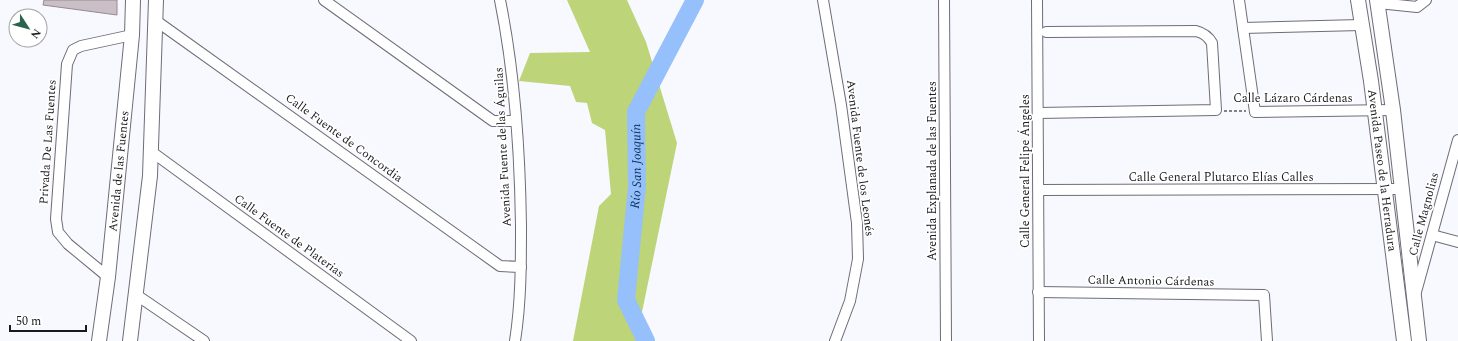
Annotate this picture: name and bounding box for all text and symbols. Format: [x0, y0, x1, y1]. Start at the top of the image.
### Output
north arrow [8, 8, 48, 48]
text: N [26, 25, 45, 42]
street label: Avenida Fuente de las Águilas [489, 67, 517, 227]
street label: Privada De Las Fuentes [34, 79, 62, 205]
street label: Avenida Fuente de los Leonés [841, 79, 879, 237]
street label: Avenida Explanada de las Fuentes [923, 81, 942, 261]
street label: Avenida Paseo de la Herradura [1363, 88, 1402, 253]
street label: Calle Fuente de Concordia [281, 89, 407, 187]
street label: Calle Lázaro Cárdenas [1233, 89, 1353, 108]
street label: Calle General Felipe Ángeles [1016, 94, 1035, 248]
street label: Avenida de las Fuentes [103, 110, 134, 233]
water label: Río San Joaquín [625, 123, 647, 210]
street label: Calle General Plutarco Elías Calles [1128, 168, 1314, 187]
street label: Calle Magnolias [1404, 170, 1444, 258]
street label: Calle Fuente de Platerias [230, 189, 348, 283]
street label: Calle Antonio Cárdenas [1087, 270, 1215, 292]
scale bar [10, 307, 86, 333]
text: 50 m [16, 312, 41, 331]

